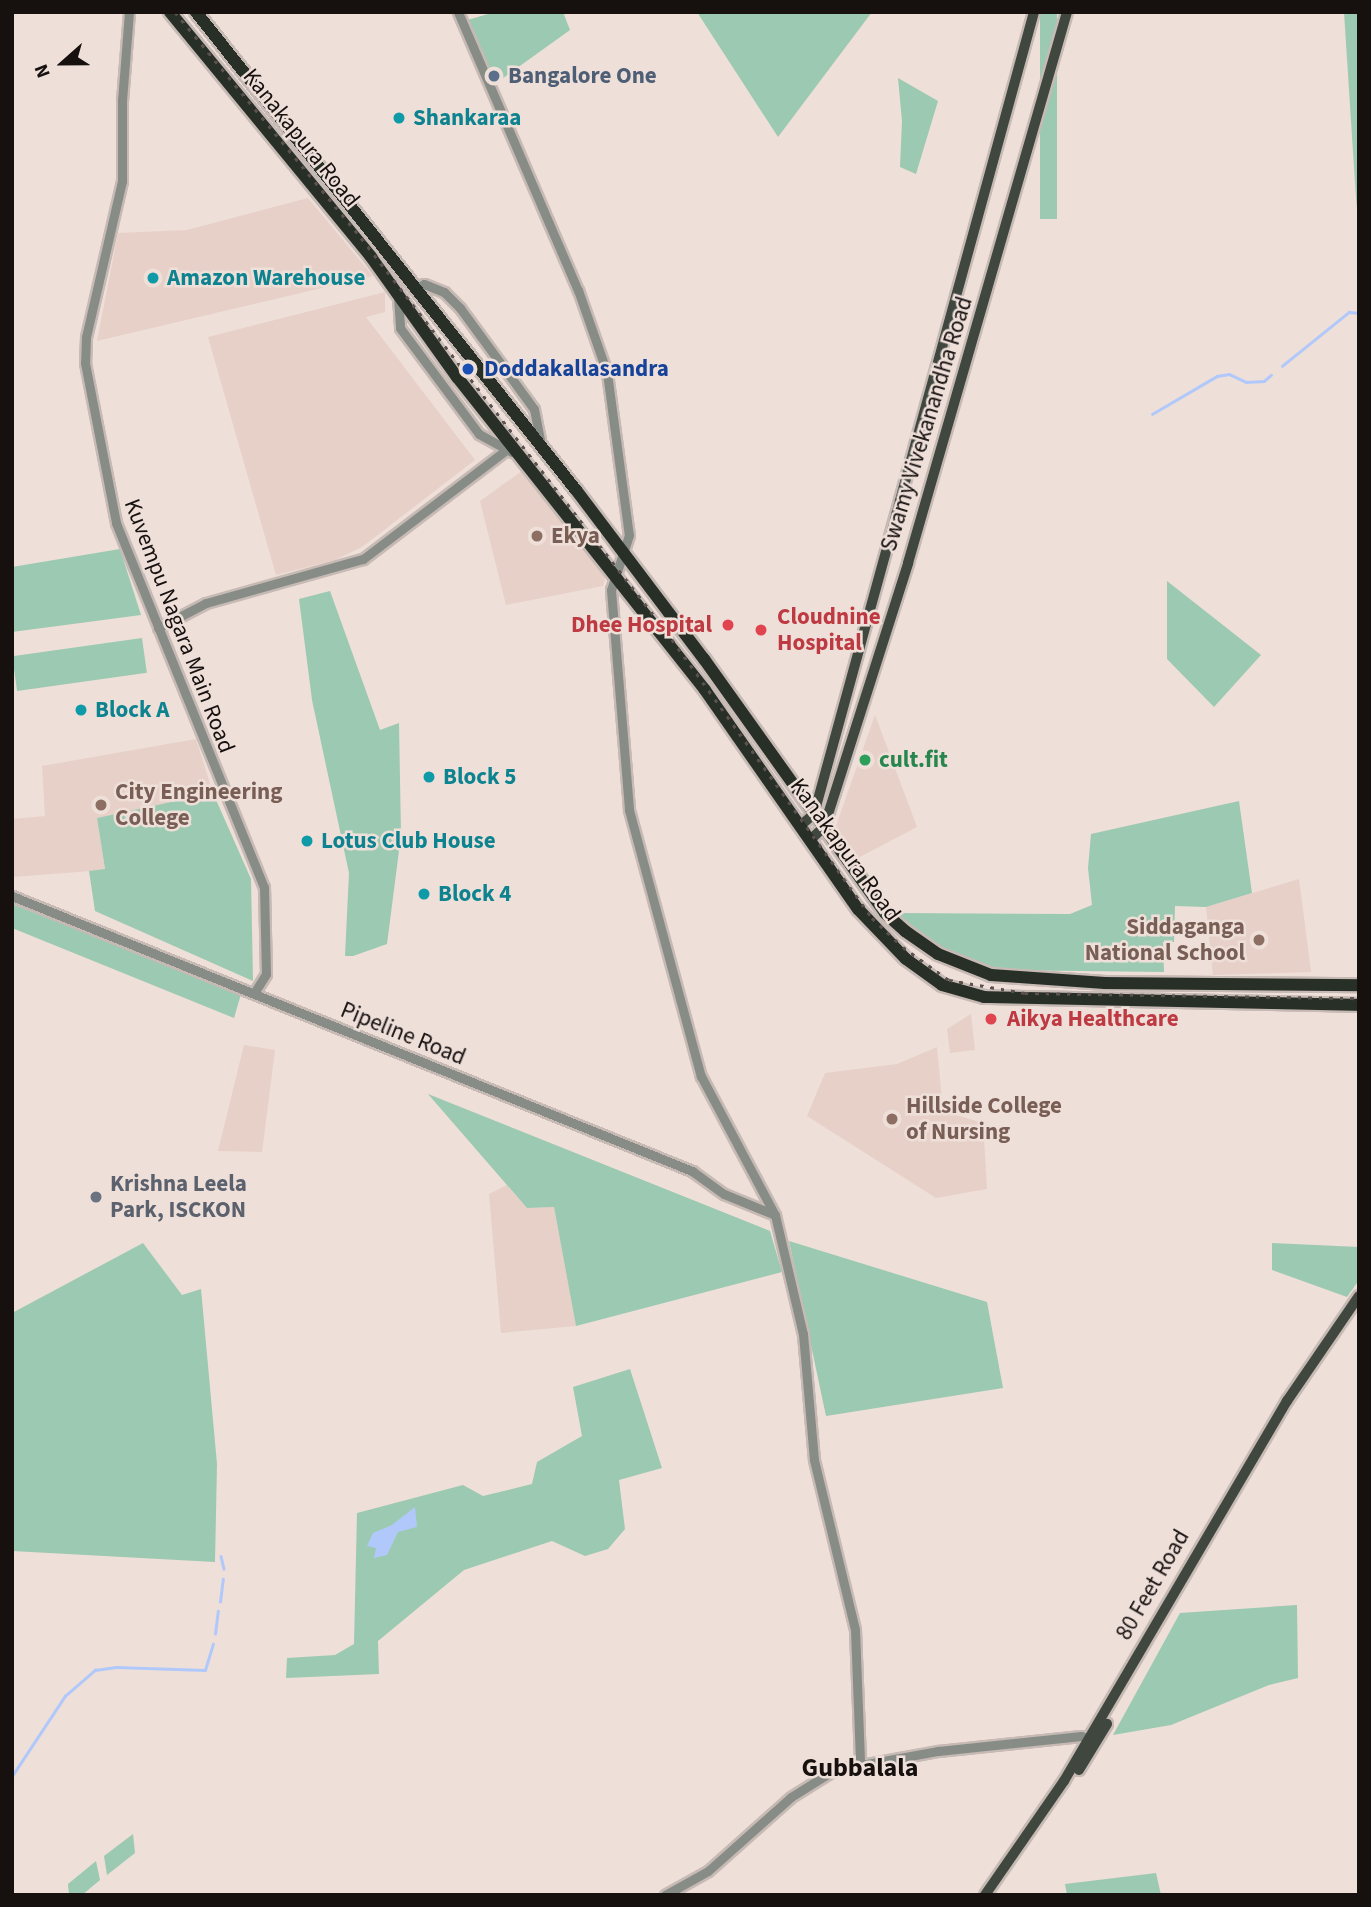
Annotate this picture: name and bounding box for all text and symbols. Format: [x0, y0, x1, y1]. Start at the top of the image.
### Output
north arrow [28, 28, 98, 98]
text: N [28, 60, 58, 81]
place label: Bangalore One [508, 62, 657, 90]
street label: Kanakapura Road [237, 63, 365, 213]
marker: Bangalore One [486, 68, 502, 84]
place label: Shankaraa [413, 104, 521, 132]
marker: Shankaraa [391, 110, 407, 126]
place label: Amazon Warehouse [167, 264, 365, 292]
marker: Amazon Warehouse [145, 270, 161, 286]
street label: Swamy Vivekanandha Road [875, 293, 979, 555]
place label: Doddakallasandra [484, 355, 669, 383]
marker: Doddakallasandra [458, 359, 478, 379]
street label: Kuvempu Nagara Main Road [118, 495, 240, 757]
place label: Ekya [551, 522, 600, 550]
marker: Ekya [529, 528, 545, 544]
place label: Cloudnine Hospital [777, 603, 881, 657]
place label: Dhee Hospital [571, 611, 712, 639]
marker: Dhee Hospital [718, 615, 738, 635]
marker: Cloudnine Hospital [751, 620, 771, 640]
place label: Block A [95, 696, 169, 724]
marker: Block A [73, 702, 89, 718]
place label: cult.fit [879, 746, 948, 774]
marker: cult.fit [857, 752, 873, 768]
place label: Block 5 [443, 763, 516, 791]
marker: Block 5 [421, 769, 437, 785]
street label: Kanakapura Road [784, 773, 906, 927]
place label: City Engineering College [115, 778, 282, 832]
marker: City Engineering College [93, 797, 109, 813]
place label: Lotus Club House [321, 827, 496, 855]
marker: Lotus Club House [299, 833, 315, 849]
place label: Block 4 [438, 880, 511, 908]
marker: Block 4 [416, 886, 432, 902]
place label: Siddaganga National School [1085, 913, 1245, 967]
marker: Siddaganga National School [1251, 932, 1267, 948]
street label: Pipeline Road [336, 996, 470, 1072]
place label: Aikya Healthcare [1007, 1005, 1179, 1033]
marker: Aikya Healthcare [981, 1009, 1001, 1029]
place label: Hillside College of Nursing [906, 1092, 1062, 1146]
marker: Hillside College of Nursing [884, 1111, 900, 1127]
place label: Krishna Leela Park, ISCKON [110, 1170, 247, 1224]
marker: Krishna Leela Park, ISCKON [88, 1189, 104, 1205]
street label: 80 Feet Road [1110, 1525, 1196, 1645]
district label: Gubbalala [802, 1752, 918, 1784]

